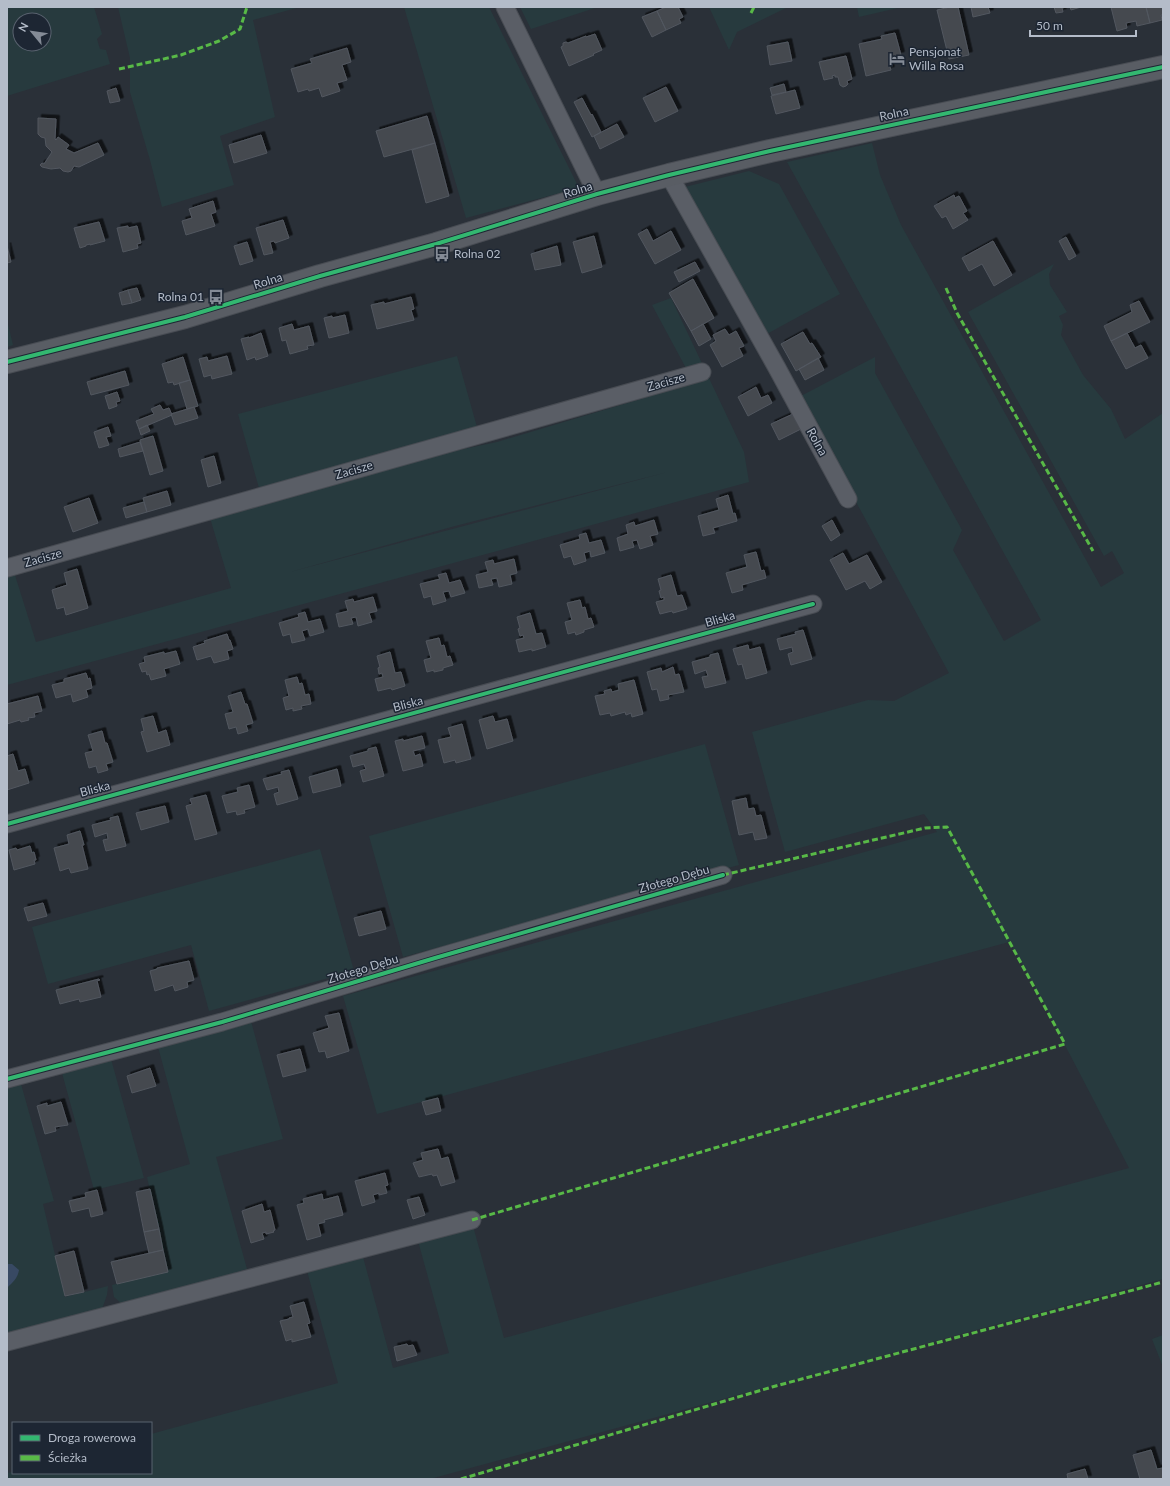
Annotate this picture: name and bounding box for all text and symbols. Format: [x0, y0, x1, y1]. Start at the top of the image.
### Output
north arrow [12, 12, 52, 52]
scale bar [1030, 12, 1136, 38]
text: 50 m [1036, 18, 1063, 33]
text: N [15, 20, 31, 34]
place label: Pensjonat Willa Rosa [909, 44, 964, 73]
hotel icon: Pensjonat Willa Rosa [888, 50, 906, 68]
street label: Rolna [878, 103, 910, 124]
street label: Rolna [562, 178, 594, 201]
bus stop icon: Rolna 02 [433, 245, 451, 263]
place label: Rolna 02 [454, 246, 500, 261]
street label: Rolna [252, 269, 284, 292]
bus stop icon: Rolna 01 [207, 288, 225, 306]
place label: Rolna 01 [158, 289, 204, 304]
street label: Zacisze [645, 369, 686, 394]
street label: Rolna [804, 425, 831, 458]
street label: Zacisze [333, 457, 374, 482]
street label: Zacisze [22, 545, 63, 570]
street label: Bliska [703, 607, 737, 630]
street label: Bliska [391, 692, 425, 715]
street label: Bliska [78, 777, 112, 800]
street label: Złotego Dębu [637, 861, 711, 896]
street label: Złotego Dębu [326, 951, 400, 986]
legend [12, 1422, 152, 1474]
text: Droga rowerowa [48, 1430, 136, 1445]
text: Ścieżka [48, 1450, 87, 1465]

